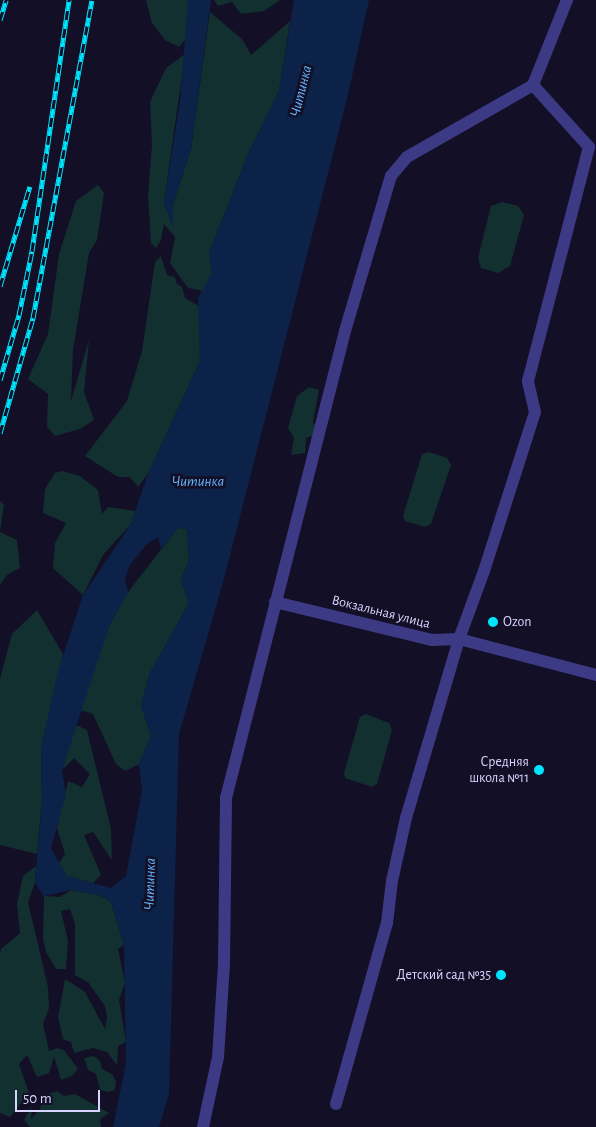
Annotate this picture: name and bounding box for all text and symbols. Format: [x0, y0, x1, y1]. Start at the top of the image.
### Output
water label: Читинка [286, 63, 316, 119]
water label: Читинка [172, 473, 224, 491]
street label: Вокзальная улица [330, 592, 432, 632]
place label: Ozon [503, 614, 531, 630]
marker: Ozon [487, 616, 499, 628]
place label: Средняя школа №11 [469, 754, 529, 786]
marker: Средняя школа №11 [533, 764, 545, 776]
water label: Читинка [140, 858, 160, 910]
place label: Детский сад №35 [396, 967, 491, 983]
marker: Детский сад №35 [495, 969, 507, 981]
scale bar [18, 1080, 102, 1112]
text: 50 m [23, 1091, 52, 1106]

